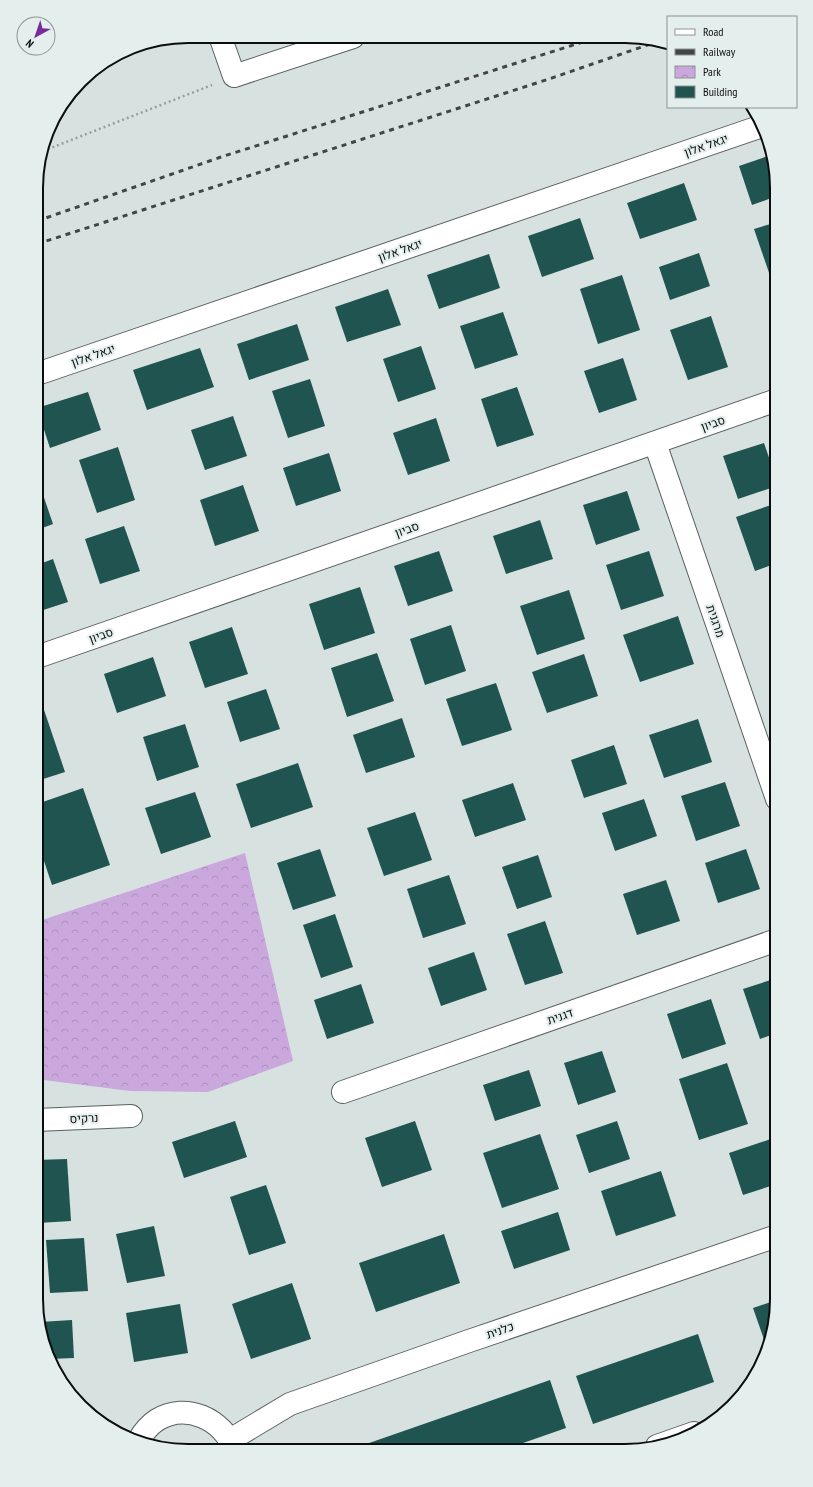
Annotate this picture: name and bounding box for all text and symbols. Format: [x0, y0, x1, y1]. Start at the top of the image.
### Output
north arrow [16, 16, 56, 56]
legend [667, 16, 797, 108]
text: Road [703, 24, 723, 39]
text: N [23, 36, 36, 51]
text: Railway [703, 44, 736, 59]
text: Park [703, 64, 721, 79]
text: Building [703, 84, 738, 99]
street label: יגאל אלון [682, 130, 730, 160]
street label: יגאל אלון [376, 235, 424, 265]
street label: יגאל אלון [69, 340, 117, 370]
street label: סביון [699, 412, 727, 434]
street label: סביון [393, 518, 421, 540]
street label: מרגנית [703, 603, 729, 639]
street label: סביון [87, 624, 115, 646]
street label: דגנית [545, 1005, 575, 1027]
street label: נרקיס [69, 1110, 99, 1126]
street label: כלנית [484, 1318, 516, 1342]

